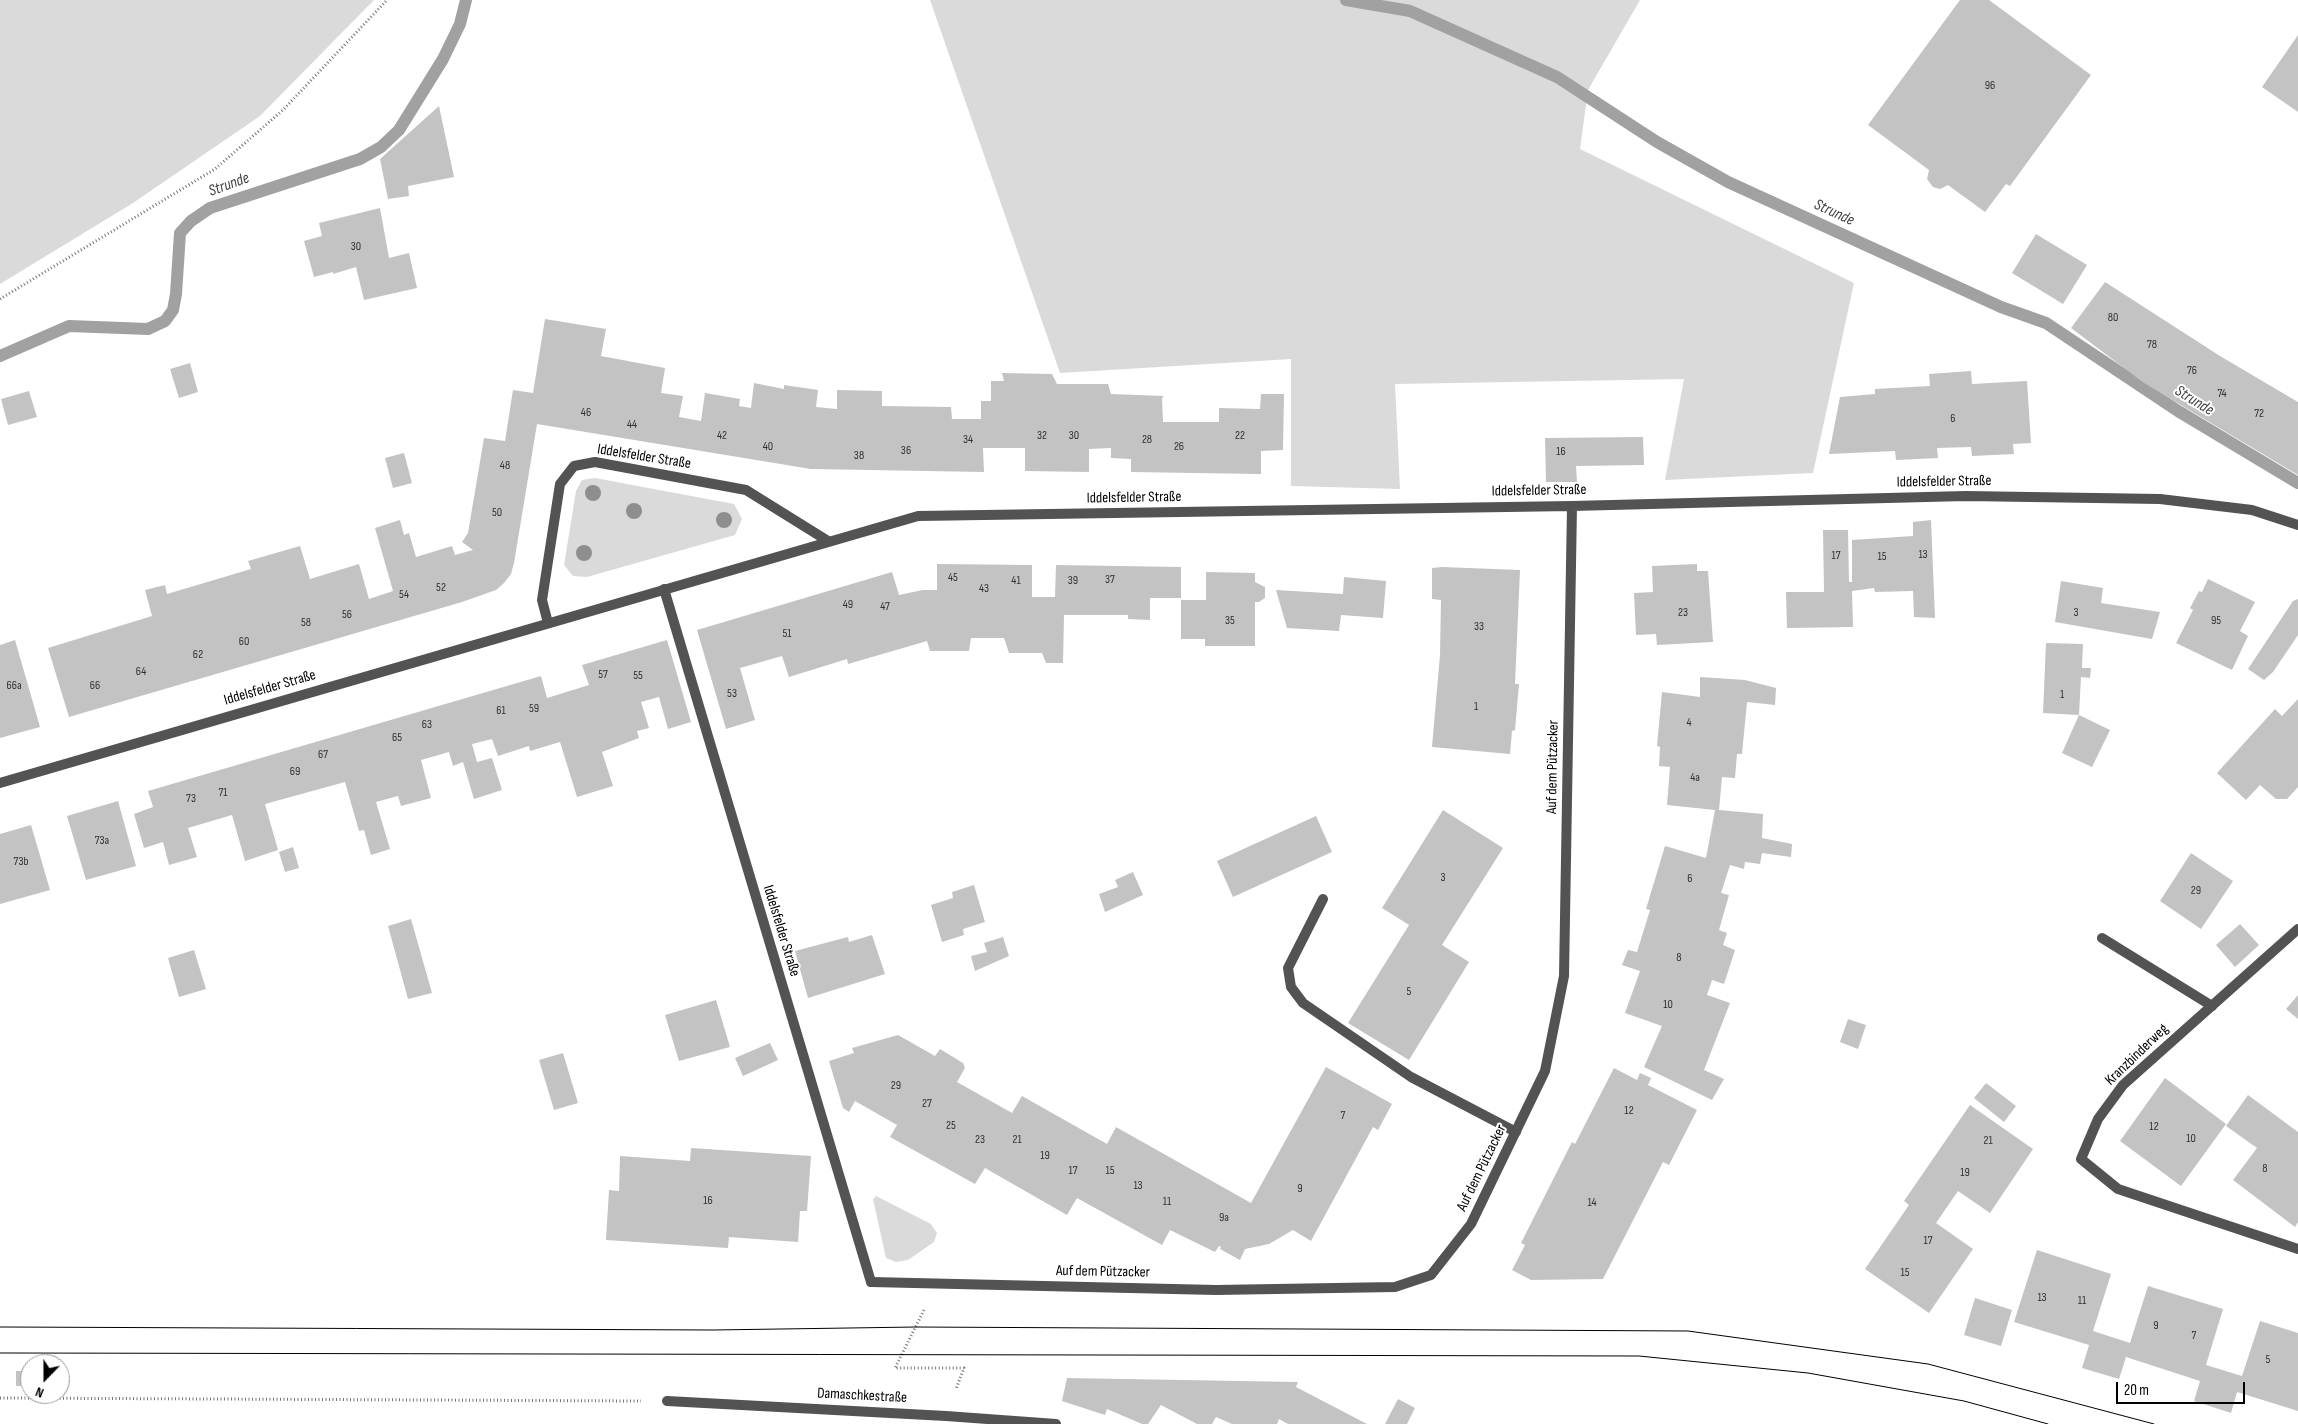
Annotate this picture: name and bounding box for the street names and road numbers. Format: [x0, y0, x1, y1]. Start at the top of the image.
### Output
street label: Iddelsfelder Straße [596, 441, 692, 473]
street label: Iddelsfelder Straße [1896, 472, 1992, 492]
street label: Iddelsfelder Straße [1491, 481, 1587, 501]
street label: Iddelsfelder Straße [1086, 488, 1182, 508]
street label: Iddelsfelder Straße [222, 666, 318, 710]
street label: Auf dem Pützacker [1543, 720, 1563, 814]
street label: Iddelsfelder Straße [759, 883, 803, 979]
street label: Kranzbinderweg [2102, 1020, 2172, 1090]
street label: Auf dem Pützacker [1453, 1122, 1511, 1214]
street label: Auf dem Pützacker [1056, 1262, 1150, 1282]
street label: Damaschkestraße [817, 1385, 907, 1407]

